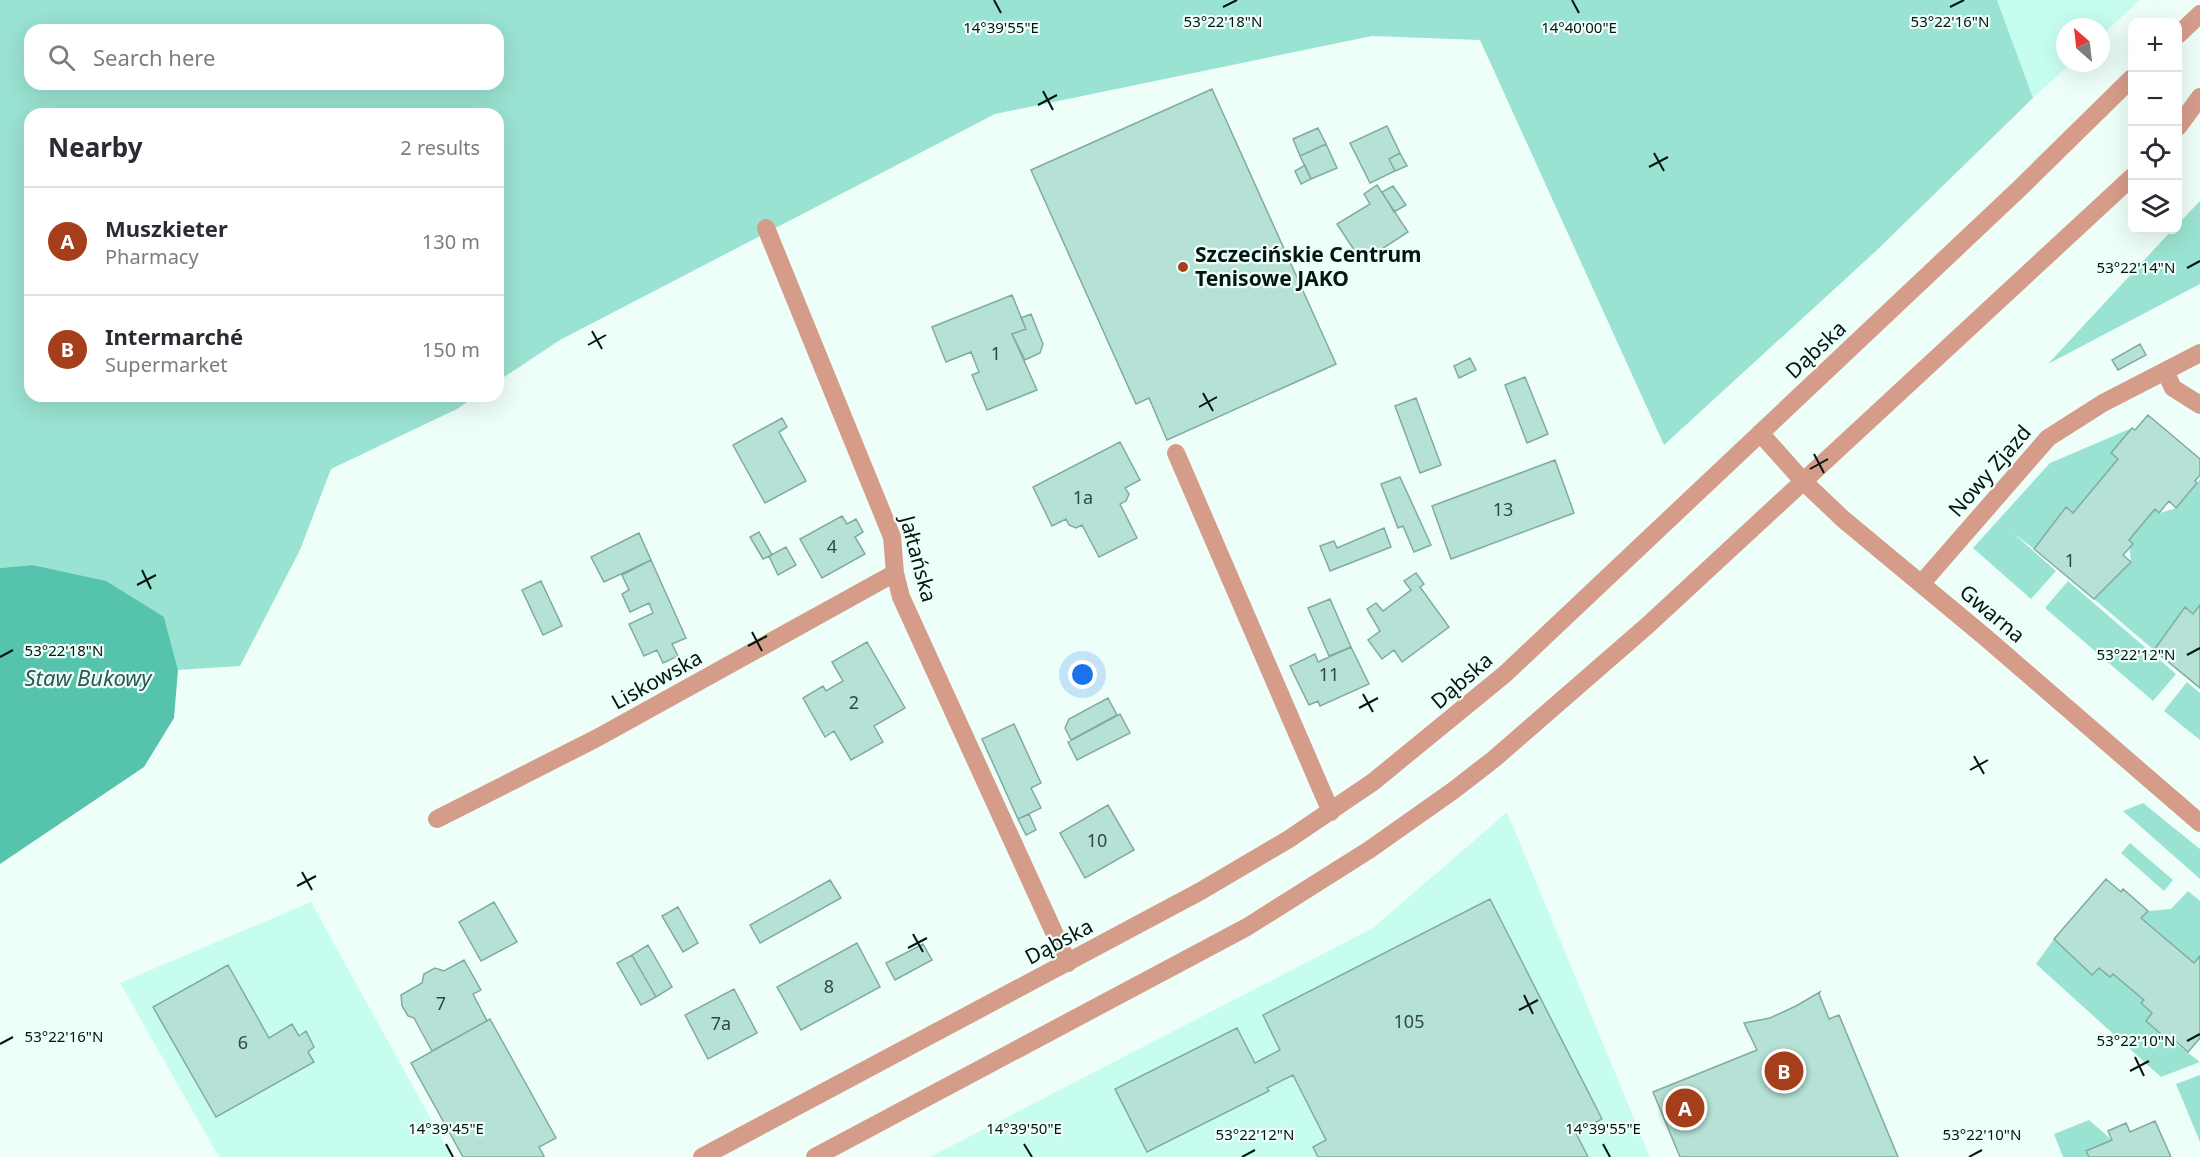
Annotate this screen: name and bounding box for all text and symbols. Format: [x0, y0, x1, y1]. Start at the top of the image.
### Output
text: 53°22'18"N [1184, 11, 1262, 31]
text: 53°22'16"N [1911, 11, 1989, 31]
text: 14°39'55"E [963, 17, 1039, 37]
text: 14°40'00"E [1541, 17, 1617, 37]
north arrow [2056, 18, 2110, 72]
map controls [2128, 18, 2182, 234]
button: + [2128, 18, 2182, 72]
search box [24, 24, 504, 90]
icon: search [45, 41, 78, 74]
text: Search here [93, 42, 215, 72]
button: − [2128, 72, 2182, 126]
button: locate [2128, 126, 2182, 180]
text: Nearby [48, 129, 143, 165]
text: 2 results [400, 134, 480, 161]
button: layers [2128, 180, 2182, 234]
text: Muszkieter [105, 213, 228, 243]
text: A [61, 228, 74, 255]
text: 130 m [422, 228, 480, 255]
place label: Szczecińskie Centrum Tenisowe JAKO [1195, 240, 1422, 292]
text: Pharmacy [105, 243, 199, 270]
text: 53°22'14"N [2097, 257, 2175, 277]
marker: Szczecińskie Centrum Tenisowe JAKO [1176, 260, 1190, 274]
street label: Dąbska [1779, 314, 1852, 384]
text: Intermarché [105, 321, 243, 351]
text: B [61, 336, 74, 363]
text: 150 m [422, 336, 480, 363]
house number: 1 [991, 341, 1001, 365]
text: Supermarket [105, 351, 228, 378]
street label: Nowy Zjazd [1942, 419, 2037, 522]
house number: 1a [1073, 485, 1093, 509]
house number: 13 [1493, 497, 1513, 521]
street label: Jałtańska [893, 511, 944, 605]
house number: 4 [827, 534, 837, 558]
house number: 1 [2065, 548, 2075, 572]
street label: Gwarna [1954, 578, 2031, 649]
text: 53°22'18"N [25, 640, 103, 660]
street label: Liskowska [606, 643, 707, 716]
text: 53°22'12"N [2097, 644, 2175, 664]
street label: Dąbska [1425, 646, 1498, 715]
your location [1068, 660, 1097, 689]
water label: Staw Bukowy [24, 662, 153, 692]
house number: 11 [1319, 662, 1339, 686]
house number: 2 [849, 690, 859, 714]
house number: 10 [1087, 828, 1107, 852]
street label: Dąbska [1020, 912, 1097, 971]
house number: 8 [824, 974, 834, 998]
house number: 7 [436, 991, 446, 1015]
house number: 105 [1394, 1009, 1424, 1033]
house number: 7a [711, 1011, 731, 1035]
text: 53°22'16"N [25, 1026, 103, 1046]
house number: 6 [238, 1030, 248, 1054]
text: 53°22'10"N [2097, 1030, 2175, 1050]
pin: B [1764, 1048, 1804, 1094]
pin: A [1666, 1086, 1704, 1130]
text: 14°39'45"E [408, 1118, 484, 1138]
text: 14°39'50"E [986, 1118, 1062, 1138]
text: 14°39'55"E [1565, 1118, 1641, 1138]
text: 53°22'12"N [1216, 1124, 1294, 1144]
text: 53°22'10"N [1943, 1124, 2021, 1144]

